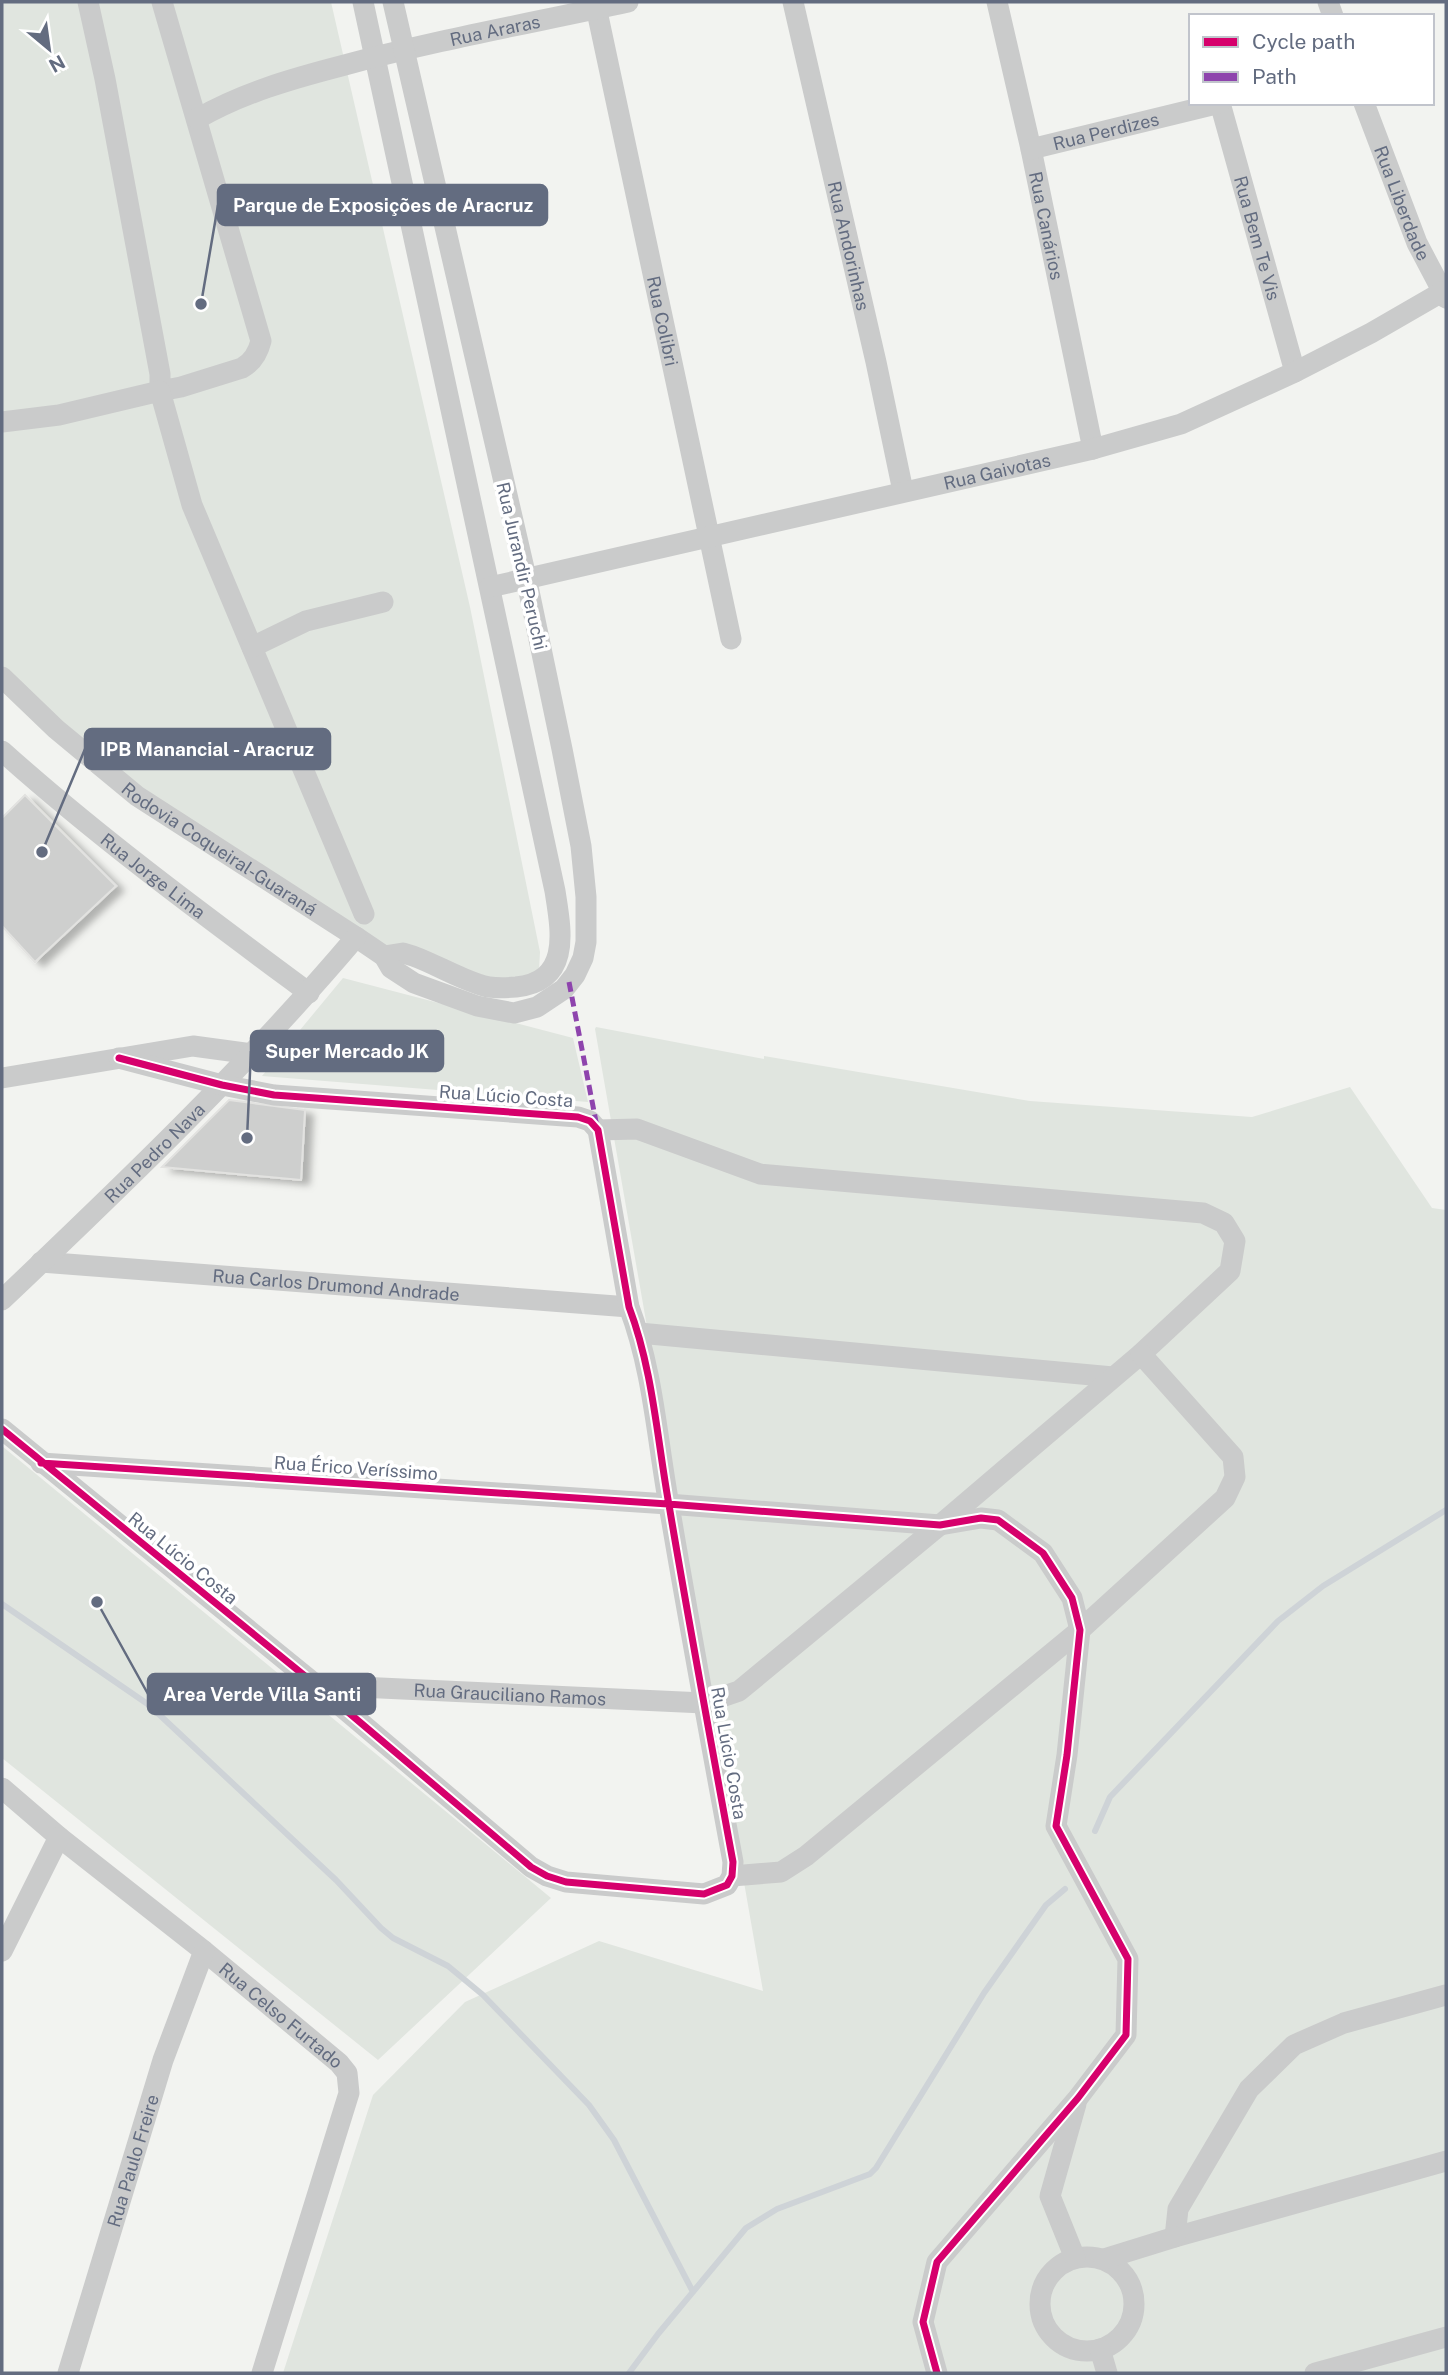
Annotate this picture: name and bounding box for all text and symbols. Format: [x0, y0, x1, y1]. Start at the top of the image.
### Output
street label: Rua Araras [448, 10, 542, 50]
north arrow [14, 14, 84, 84]
legend [1189, 14, 1434, 105]
text: Cycle path [1252, 29, 1355, 54]
text: N [45, 51, 69, 77]
text: Path [1252, 64, 1297, 89]
street label: Rua Perdizes [1051, 108, 1161, 154]
street label: Rua Liberdade [1371, 143, 1435, 264]
street label: Rua Canários [1025, 169, 1068, 282]
street label: Rua Bem Te Vis [1230, 173, 1285, 302]
street label: Rua Andorinhas [824, 179, 874, 312]
callout: Parque de Exposições de Aracruz [218, 185, 547, 225]
text: Parque de Exposições de Aracruz [233, 194, 533, 216]
street label: Rua Colibri [643, 274, 683, 368]
street label: Rua Gaivotas [941, 449, 1052, 493]
street label: Rua Jurandir Peruchi [492, 480, 552, 652]
callout: IPB Manancial - Aracruz [85, 729, 330, 769]
text: IPB Manancial - Aracruz [100, 738, 314, 760]
street label: Rodovia Coqueiral-Guaraná [118, 777, 321, 920]
street label: Rua Jorge Lima [97, 828, 210, 923]
callout: Super Mercado JK [251, 1031, 443, 1071]
text: Super Mercado JK [265, 1040, 429, 1062]
street label: Rua Lúcio Costa [438, 1081, 574, 1111]
street label: Rua Pedro Nava [100, 1098, 209, 1207]
street label: Rua Carlos Drumond Andrade [212, 1265, 460, 1305]
street label: Rua Érico Veríssimo [273, 1451, 439, 1484]
street label: Rua Lúcio Costa [124, 1508, 242, 1608]
callout: Area Verde Villa Santi [148, 1674, 375, 1714]
street label: Rua Grauciliano Ramos [413, 1679, 607, 1709]
text: Area Verde Villa Santi [163, 1683, 361, 1705]
street label: Rua Lúcio Costa [707, 1685, 751, 1821]
street label: Rua Celso Furtado [215, 1958, 347, 2072]
street label: Rua Paulo Freire [102, 2092, 163, 2229]

